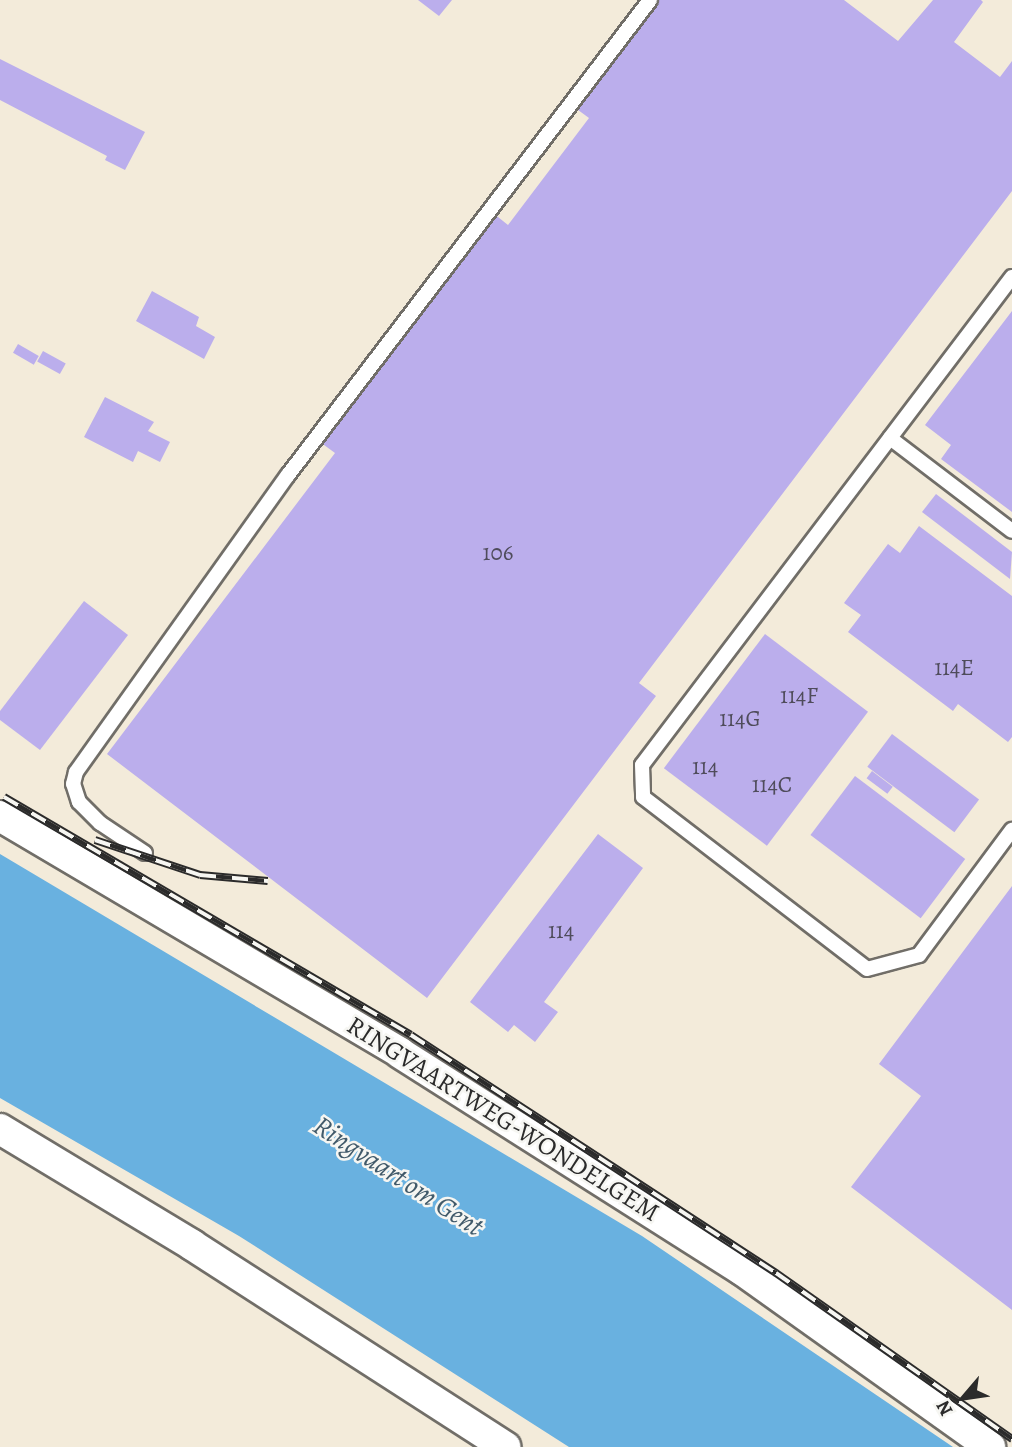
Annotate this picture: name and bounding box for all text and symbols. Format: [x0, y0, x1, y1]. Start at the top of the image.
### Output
house number: 106 [483, 539, 513, 567]
house number: 114E [934, 654, 974, 682]
house number: 114F [780, 682, 818, 710]
house number: 114G [719, 705, 761, 733]
house number: 114 [692, 753, 718, 781]
house number: 114C [752, 771, 792, 799]
house number: 114 [548, 917, 574, 945]
street label: RINGVAARTWEG-WONDELGEM [341, 1010, 665, 1228]
water label: Ringvaart om Gent [307, 1109, 489, 1243]
north arrow [928, 1363, 998, 1433]
text: N [930, 1396, 959, 1421]

